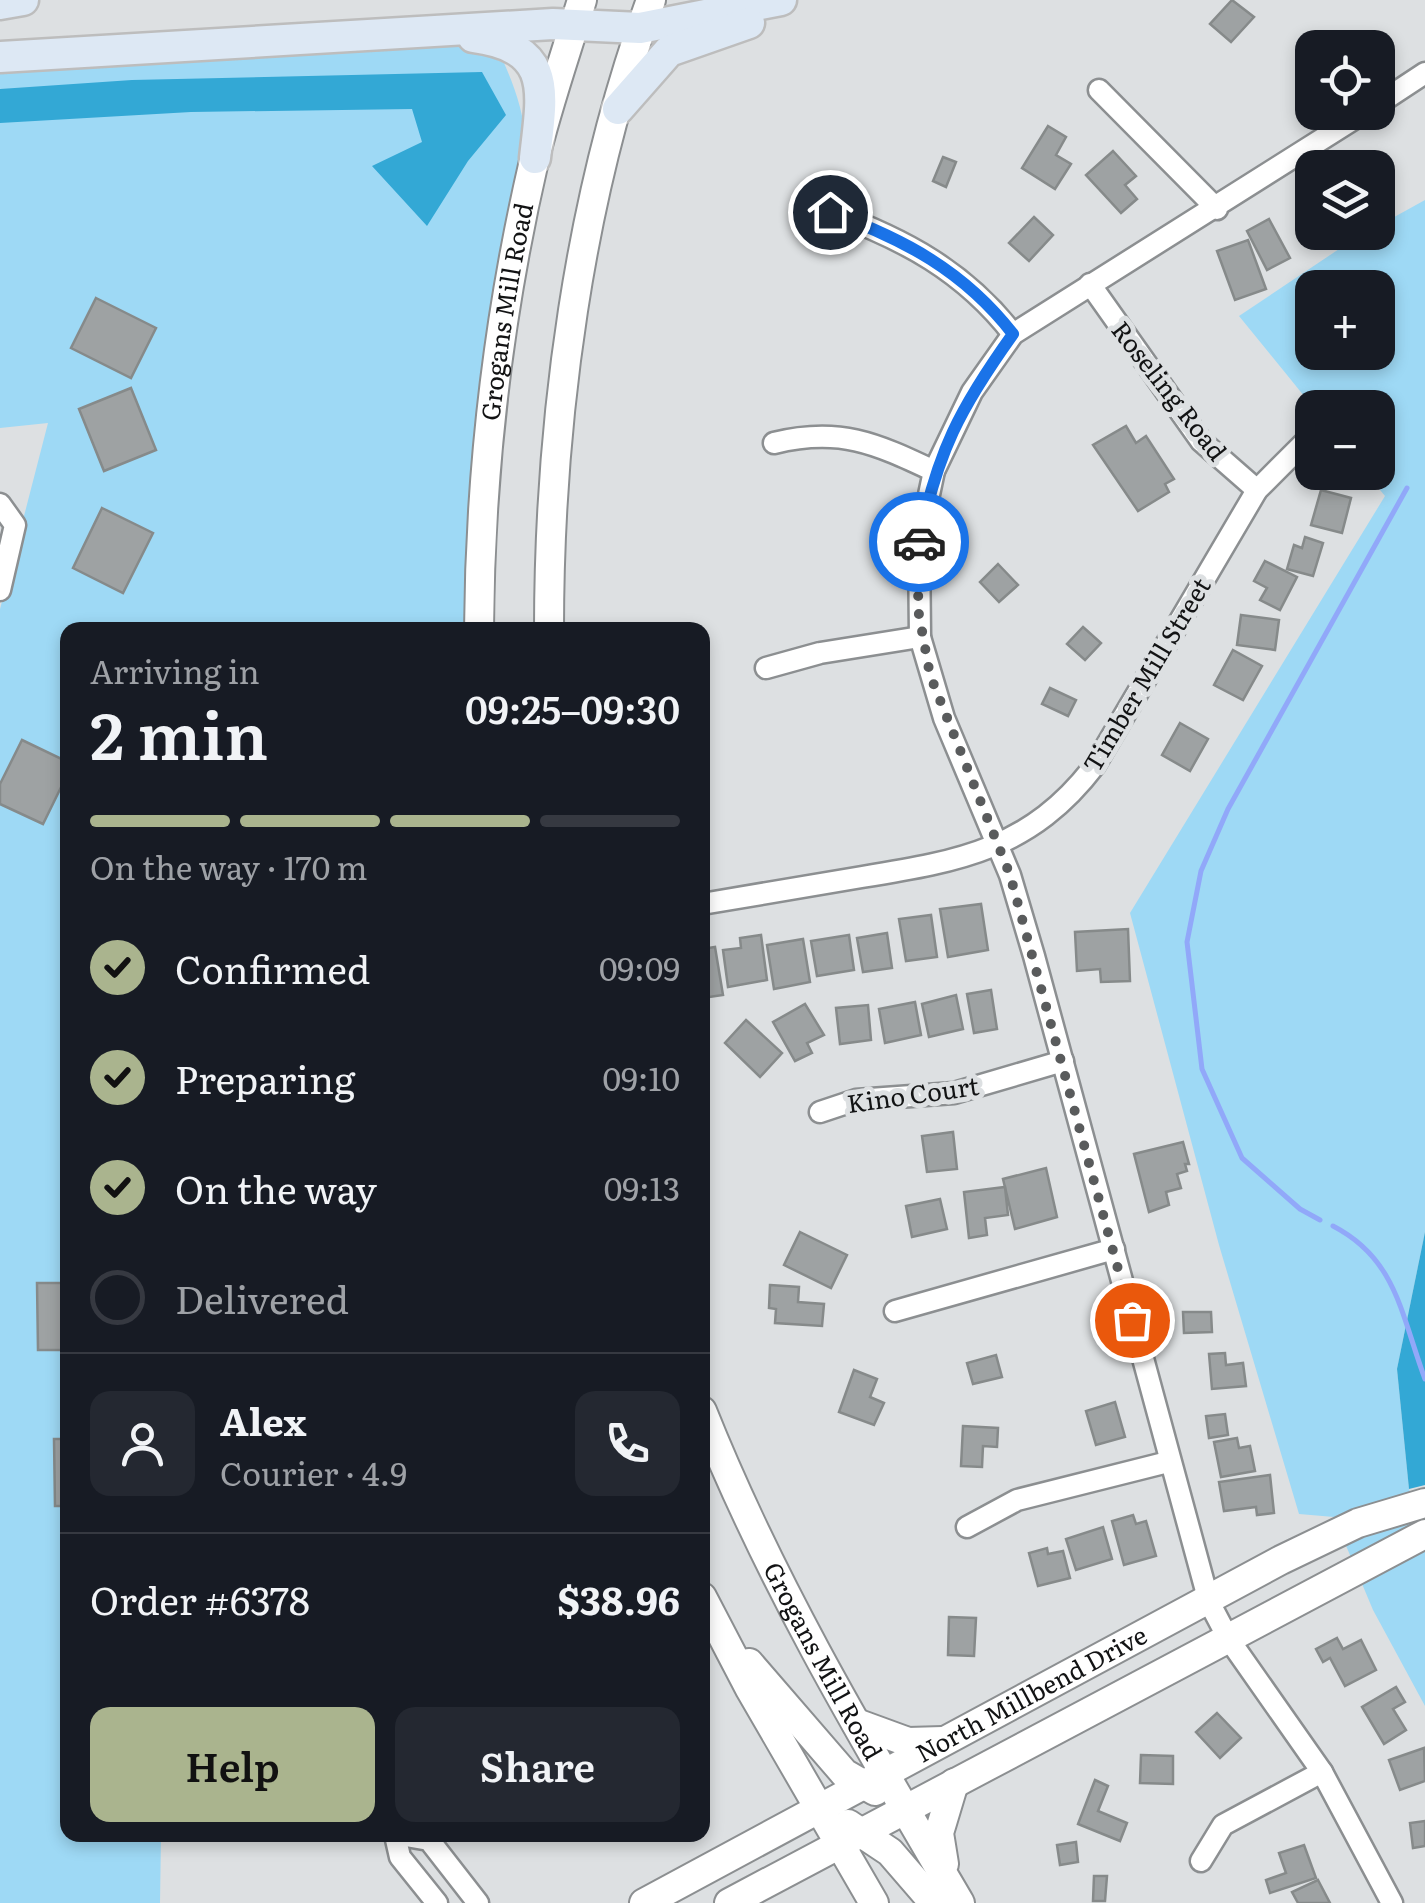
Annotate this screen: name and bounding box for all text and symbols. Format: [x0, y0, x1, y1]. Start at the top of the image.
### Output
map controls [1295, 30, 1395, 490]
button: locate [1295, 30, 1395, 130]
button: layers [1295, 150, 1395, 250]
pin [788, 170, 873, 255]
icon: home [803, 185, 858, 240]
street label: Grogans Mill Road [471, 199, 541, 422]
button: + [1295, 270, 1395, 370]
street label: Roseling Road [1104, 312, 1237, 468]
button: − [1295, 390, 1395, 490]
courier [869, 492, 969, 592]
icon: car [892, 515, 947, 570]
street label: Timber Mill Street [1073, 570, 1219, 779]
text: Arriving in [90, 646, 260, 694]
text: 09:25–09:30 [465, 679, 680, 736]
text: 2 min [90, 683, 268, 780]
text: On the way · 170 m [90, 842, 368, 890]
text: Confirmed [175, 939, 370, 996]
icon: check [90, 940, 145, 995]
text: 09:09 [599, 943, 680, 991]
text: Preparing [175, 1049, 355, 1106]
icon: check [90, 1050, 145, 1105]
text: 09:10 [603, 1053, 680, 1101]
street label: Kino Court [844, 1066, 981, 1121]
text: On the way [175, 1159, 377, 1216]
icon: check [90, 1160, 145, 1215]
text: 09:13 [604, 1163, 680, 1211]
text: Delivered [175, 1269, 349, 1326]
pin [1090, 1278, 1175, 1363]
icon: bag [1105, 1293, 1160, 1348]
button: person [90, 1391, 195, 1496]
text: Alex [220, 1391, 306, 1448]
button: phone [575, 1391, 680, 1496]
text: Courier · 4.9 [220, 1448, 407, 1496]
street label: Grogans Mill Road [756, 1555, 893, 1766]
text: Order #6378 [90, 1570, 310, 1627]
text: $38.96 [557, 1570, 680, 1627]
street label: North Millbend Drive [908, 1616, 1153, 1770]
button: Help [90, 1707, 375, 1822]
button: Share [395, 1707, 680, 1822]

